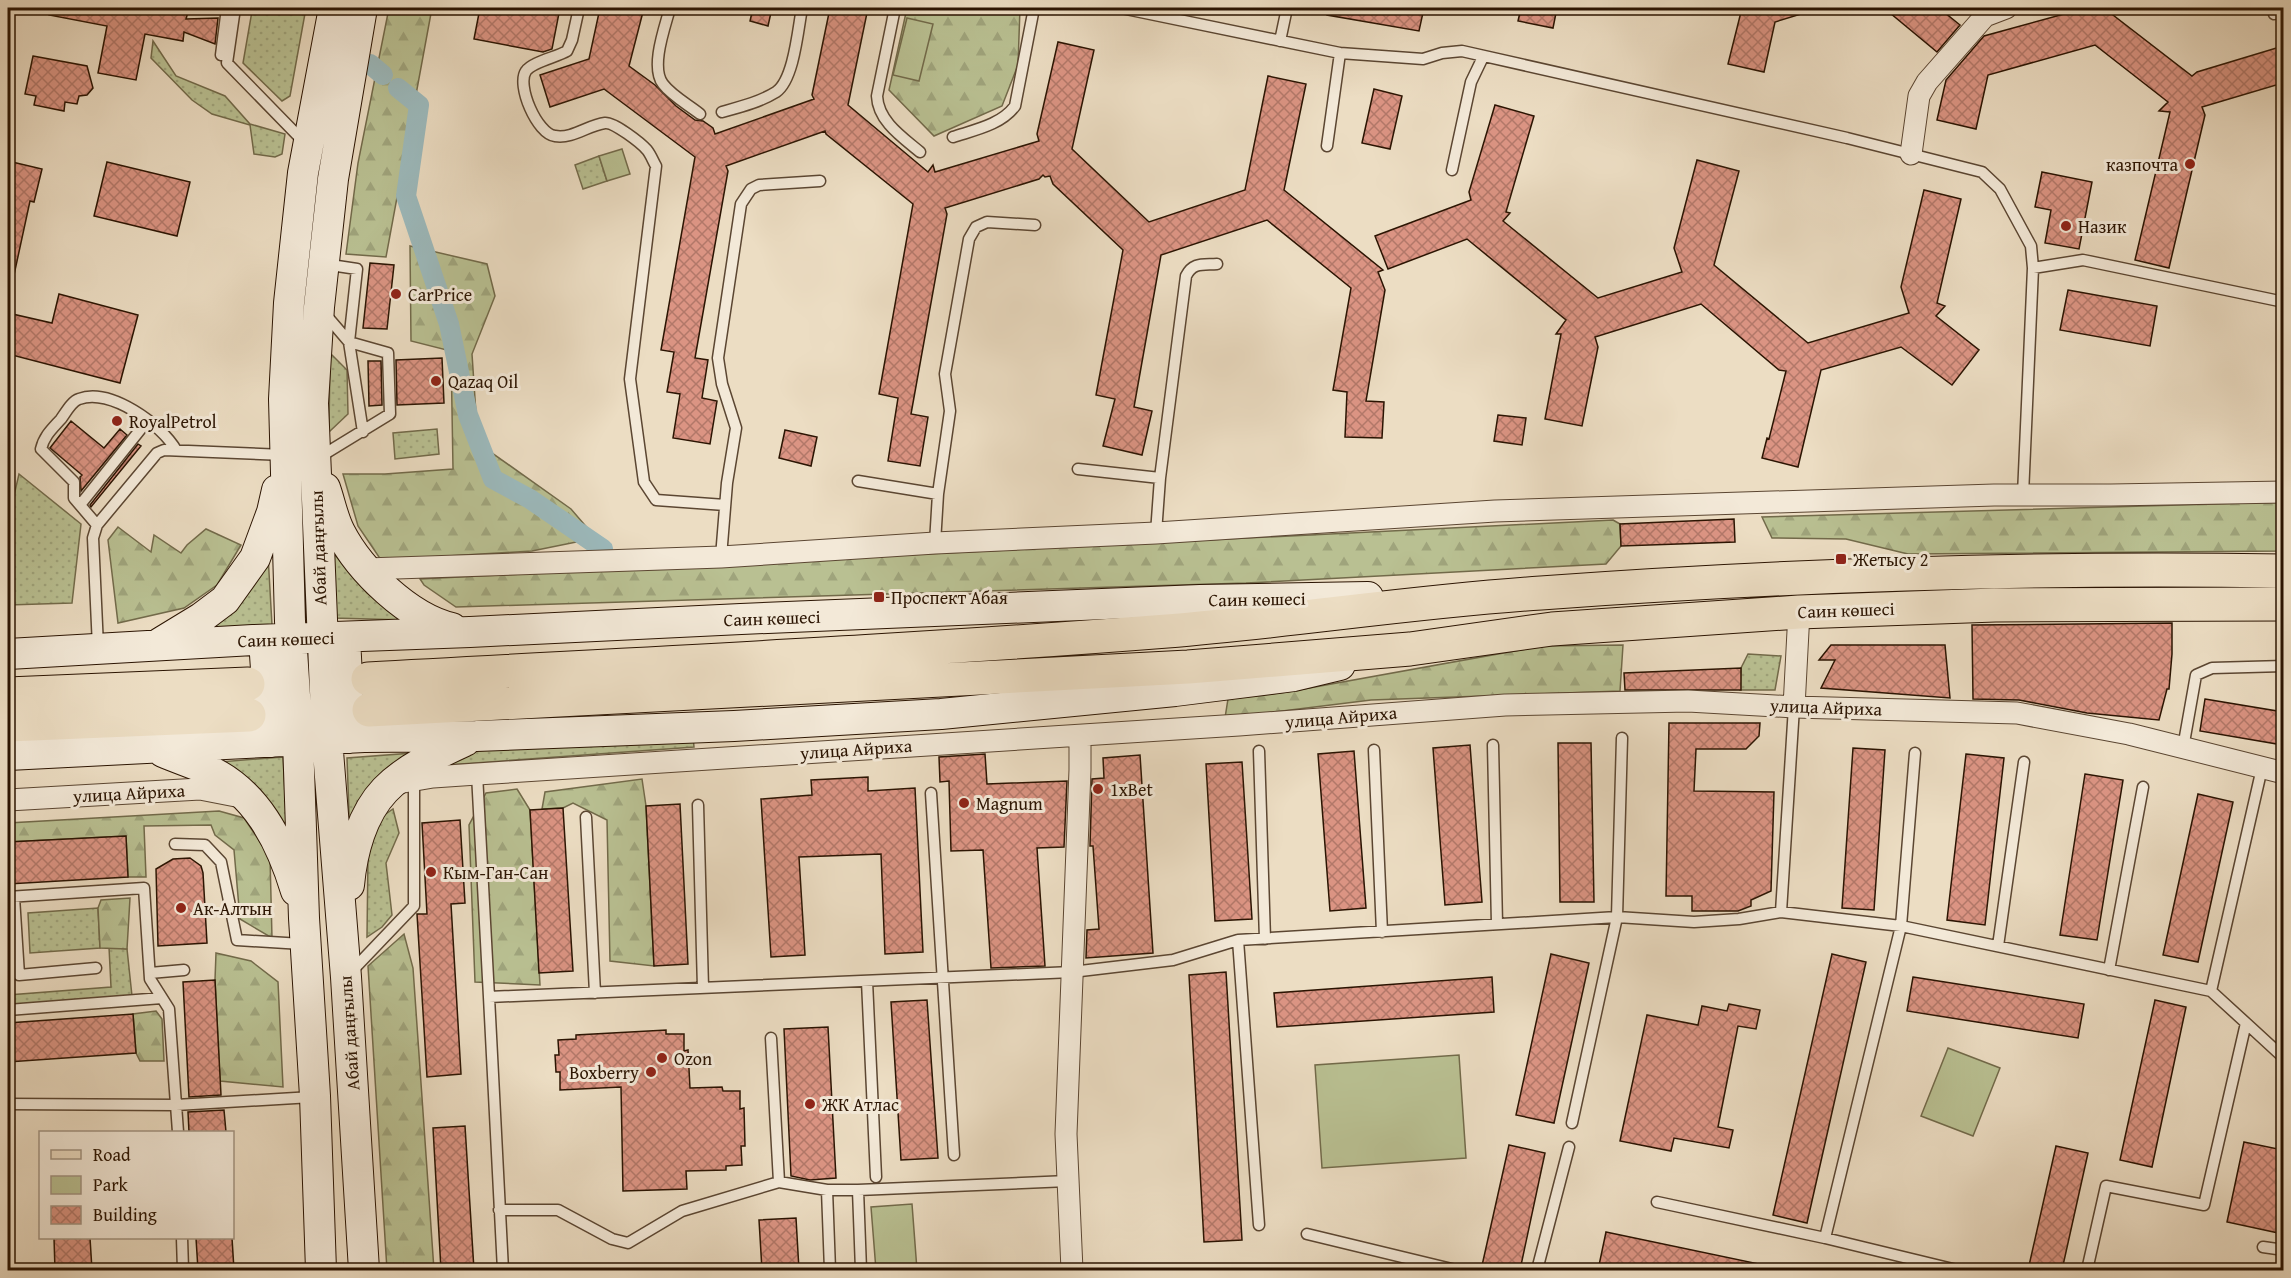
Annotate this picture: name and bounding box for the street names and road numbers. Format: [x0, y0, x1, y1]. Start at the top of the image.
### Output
street label: Абай даңғылы [302, 490, 334, 606]
street label: Саин көшесі [1208, 585, 1306, 613]
street label: Саин көшесі [1797, 595, 1895, 625]
street label: Саин көшесі [723, 603, 821, 633]
street label: Саин көшесі [237, 624, 335, 654]
street label: улица Айриха [1768, 692, 1883, 722]
street label: улица Айриха [1283, 699, 1399, 735]
street label: улица Айриха [798, 732, 913, 766]
street label: улица Айриха [71, 777, 186, 809]
street label: Абай даңғылы [331, 974, 366, 1091]

